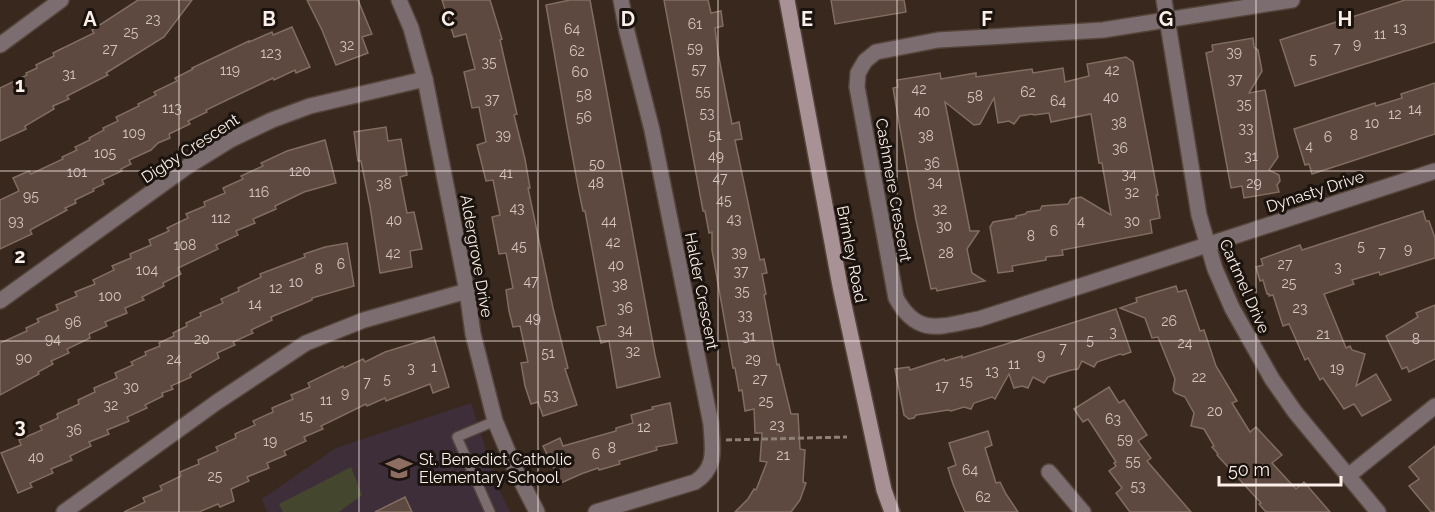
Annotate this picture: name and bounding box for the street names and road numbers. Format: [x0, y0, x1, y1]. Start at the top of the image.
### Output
street label: Digby Crescent [138, 109, 243, 187]
street label: Cashmere Crescent [871, 117, 916, 264]
street label: Dynasty Drive [1264, 167, 1366, 216]
street label: Aldergrove Drive [456, 193, 497, 319]
street label: Brimley Road [833, 204, 870, 304]
street label: Halder Crescent [681, 231, 722, 352]
street label: Cartmel Drive [1215, 236, 1274, 336]

